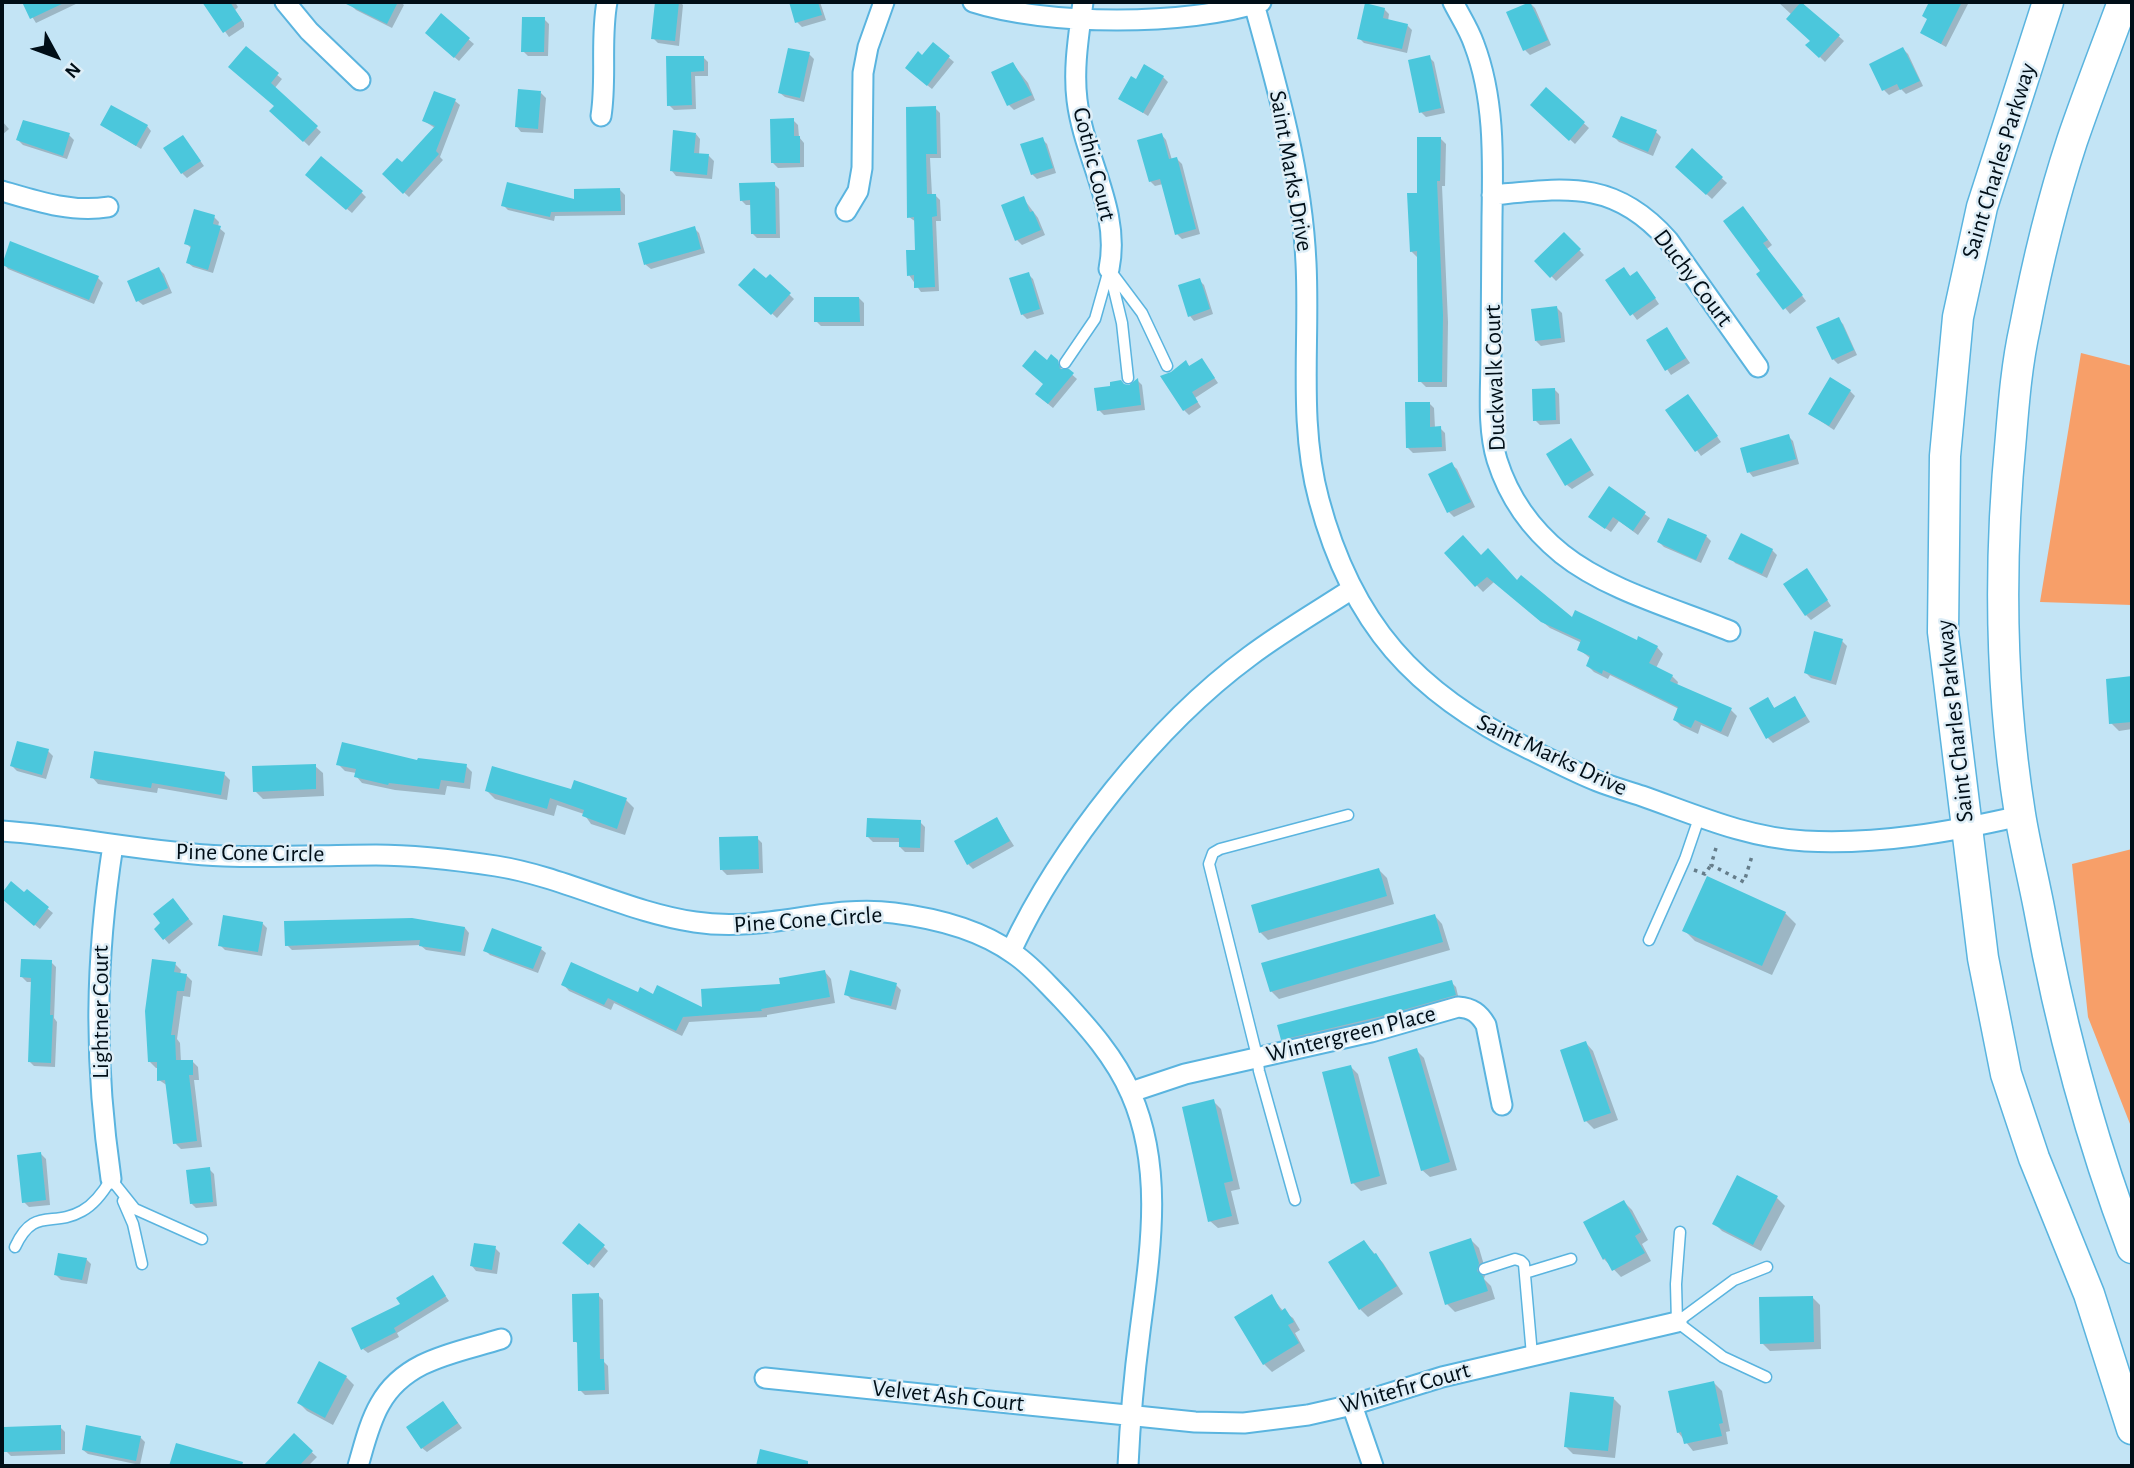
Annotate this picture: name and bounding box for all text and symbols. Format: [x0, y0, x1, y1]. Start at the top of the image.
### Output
north arrow [21, 21, 91, 91]
text: N [61, 59, 84, 81]
street label: Saint Charles Parkway [1955, 60, 2043, 262]
street label: Saint Marks Drive [1263, 88, 1319, 254]
street label: Gothic Court [1066, 104, 1122, 224]
street label: Duchy Court [1647, 224, 1739, 332]
street label: Duckwalk Court [1478, 304, 1512, 452]
street label: Saint Charles Parkway [1930, 618, 1980, 824]
street label: Saint Marks Drive [1472, 708, 1632, 802]
street label: Pine Cone Circle [175, 837, 325, 869]
street label: Pine Cone Circle [733, 900, 883, 940]
street label: Lightner Court [87, 945, 115, 1079]
street label: Wintergreen Place [1263, 999, 1439, 1069]
street label: Whitefir Court [1337, 1356, 1473, 1420]
street label: Velvet Ash Court [871, 1374, 1025, 1418]

